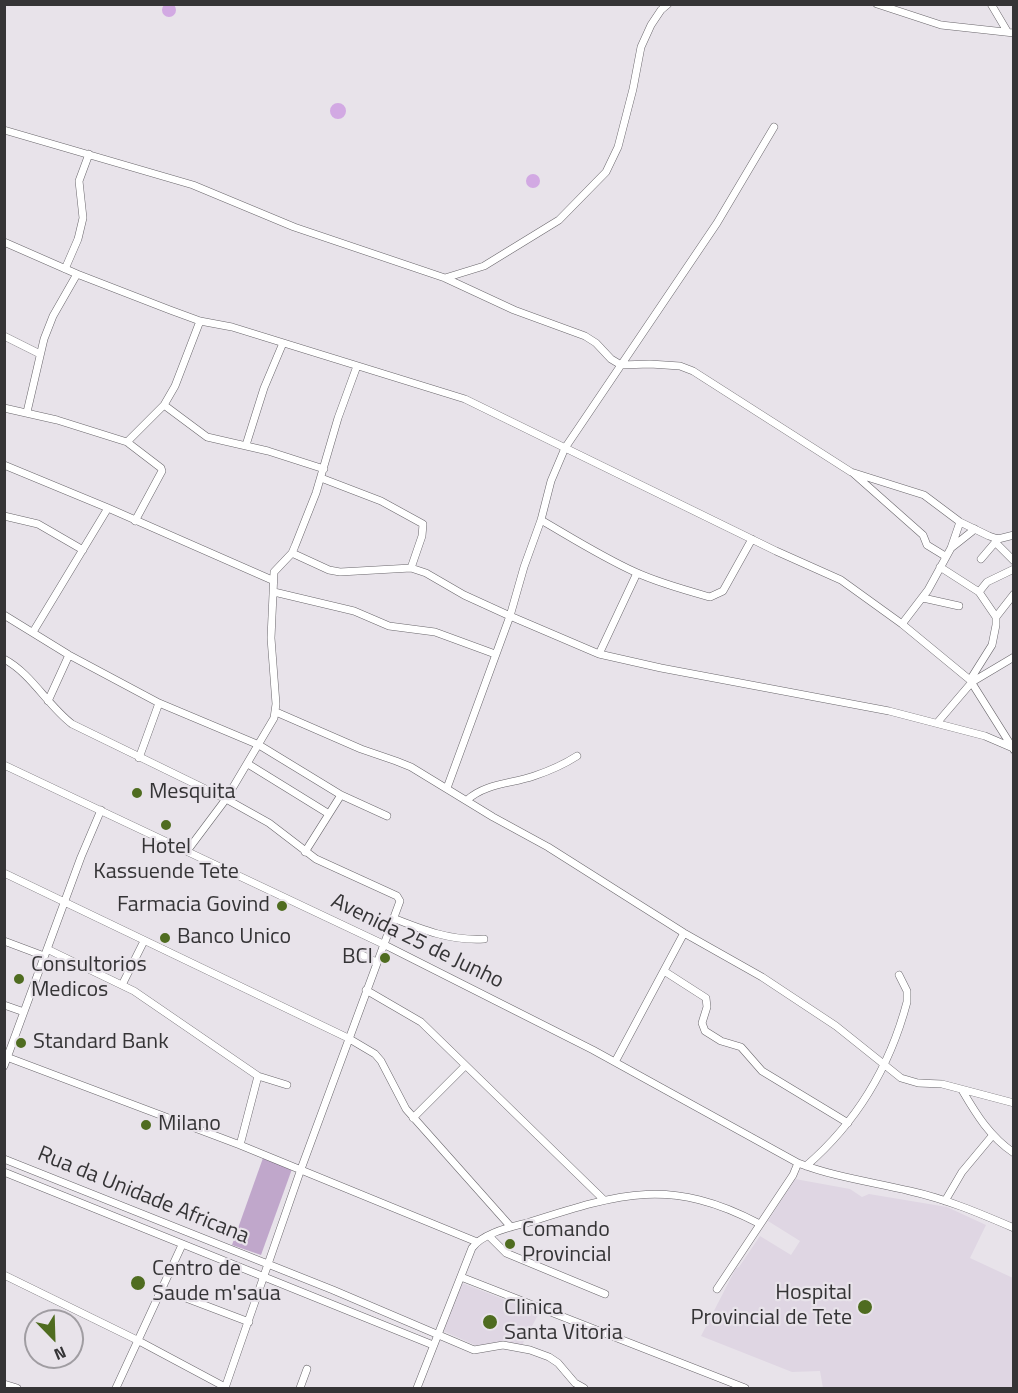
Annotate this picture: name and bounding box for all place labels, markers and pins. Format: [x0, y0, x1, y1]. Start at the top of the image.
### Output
place label: Mesquita [149, 780, 236, 806]
marker: Mesquita [130, 786, 144, 800]
marker: Hotel Kassuende Tete [159, 818, 173, 832]
place label: Hotel Kassuende Tete [93, 835, 239, 886]
place label: Farmacia Govind [117, 893, 270, 919]
marker: Farmacia Govind [275, 899, 289, 913]
place label: Banco Unico [177, 925, 291, 951]
marker: Banco Unico [158, 931, 172, 945]
place label: BCI [342, 945, 373, 971]
marker: BCI [378, 951, 392, 965]
place label: Consultorios Medicos [31, 953, 147, 1004]
marker: Consultorios Medicos [12, 972, 26, 986]
place label: Standard Bank [33, 1030, 169, 1056]
marker: Standard Bank [14, 1036, 28, 1050]
place label: Milano [158, 1112, 221, 1138]
marker: Milano [139, 1118, 153, 1132]
place label: Comando Provincial [522, 1218, 612, 1270]
marker: Comando Provincial [503, 1237, 517, 1251]
place label: Centro de Saude m'saua [152, 1257, 281, 1308]
marker: Centro de Saude m'saua [129, 1274, 147, 1292]
place label: Hospital Provincial de Tete [691, 1281, 852, 1332]
place label: Clinica Santa Vitoria [504, 1296, 623, 1348]
marker: Hospital Provincial de Tete [856, 1298, 874, 1316]
marker: Clinica Santa Vitoria [481, 1313, 499, 1331]

